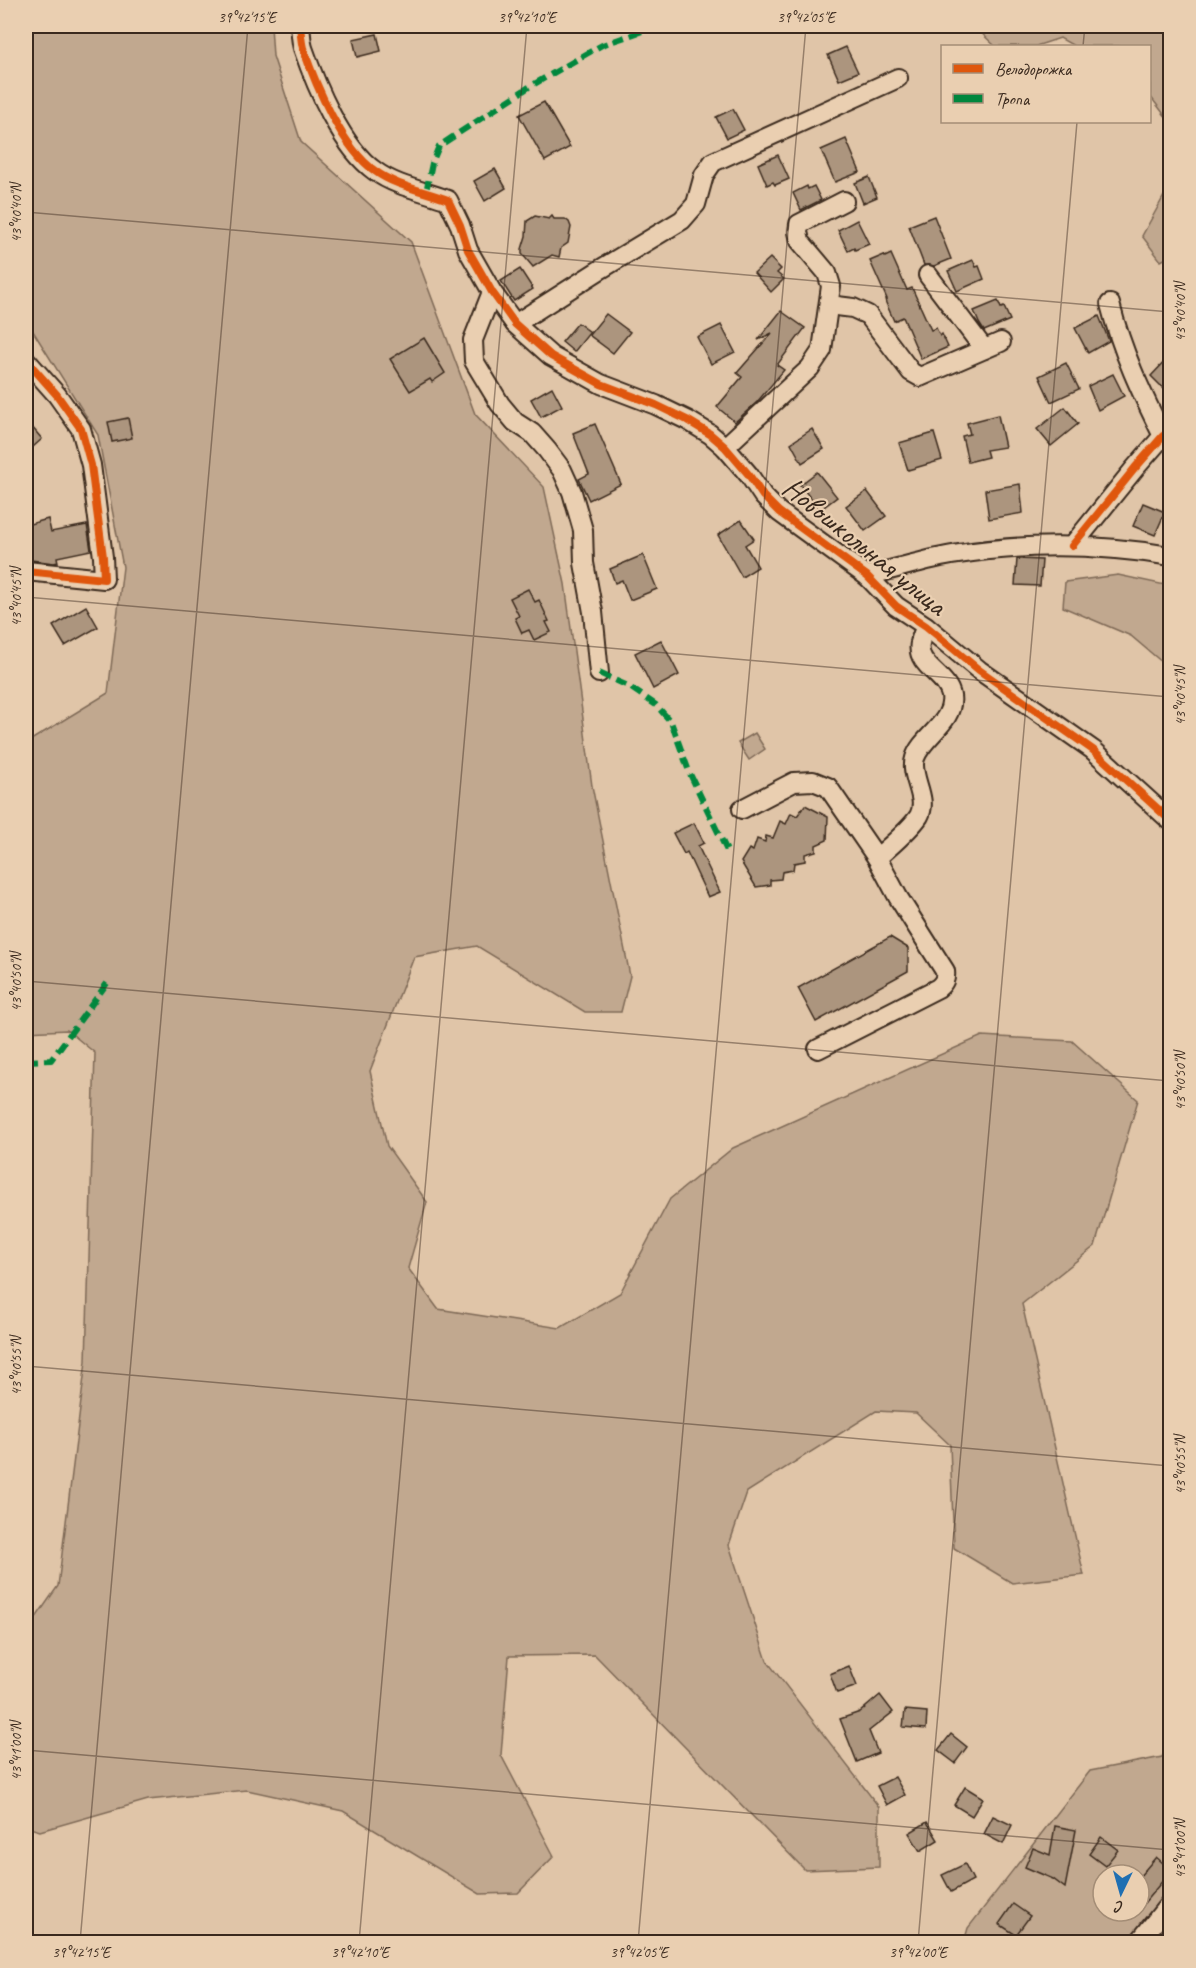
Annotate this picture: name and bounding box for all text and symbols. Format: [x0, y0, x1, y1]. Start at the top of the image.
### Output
text: 39°42'15"E [218, 8, 278, 27]
text: 39°42'10"E [498, 8, 558, 27]
text: 39°42'05"E [777, 8, 837, 27]
legend [941, 45, 1151, 123]
text: Велодорожка [995, 58, 1073, 80]
text: Тропа [995, 88, 1031, 110]
text: 43°40'40"N [7, 180, 26, 243]
text: 43°40'40"N [1171, 279, 1190, 342]
street label: Новошкольная улица [775, 468, 956, 625]
text: 43°40'45"N [7, 564, 26, 627]
text: 43°40'45"N [1171, 663, 1190, 726]
text: 43°40'50"N [7, 949, 26, 1012]
text: 43°40'50"N [1171, 1048, 1190, 1111]
text: 43°40'55"N [7, 1333, 26, 1396]
text: 43°40'55"N [1171, 1432, 1190, 1495]
text: 43°41'00"N [7, 1718, 26, 1781]
text: 43°41'00"N [1171, 1816, 1190, 1879]
north arrow [1091, 1863, 1151, 1923]
text: С [1113, 1896, 1125, 1917]
text: 39°42'15"E [52, 1943, 112, 1962]
text: 39°42'10"E [331, 1943, 391, 1962]
text: 39°42'05"E [610, 1943, 670, 1962]
text: 39°42'00"E [889, 1943, 949, 1962]

